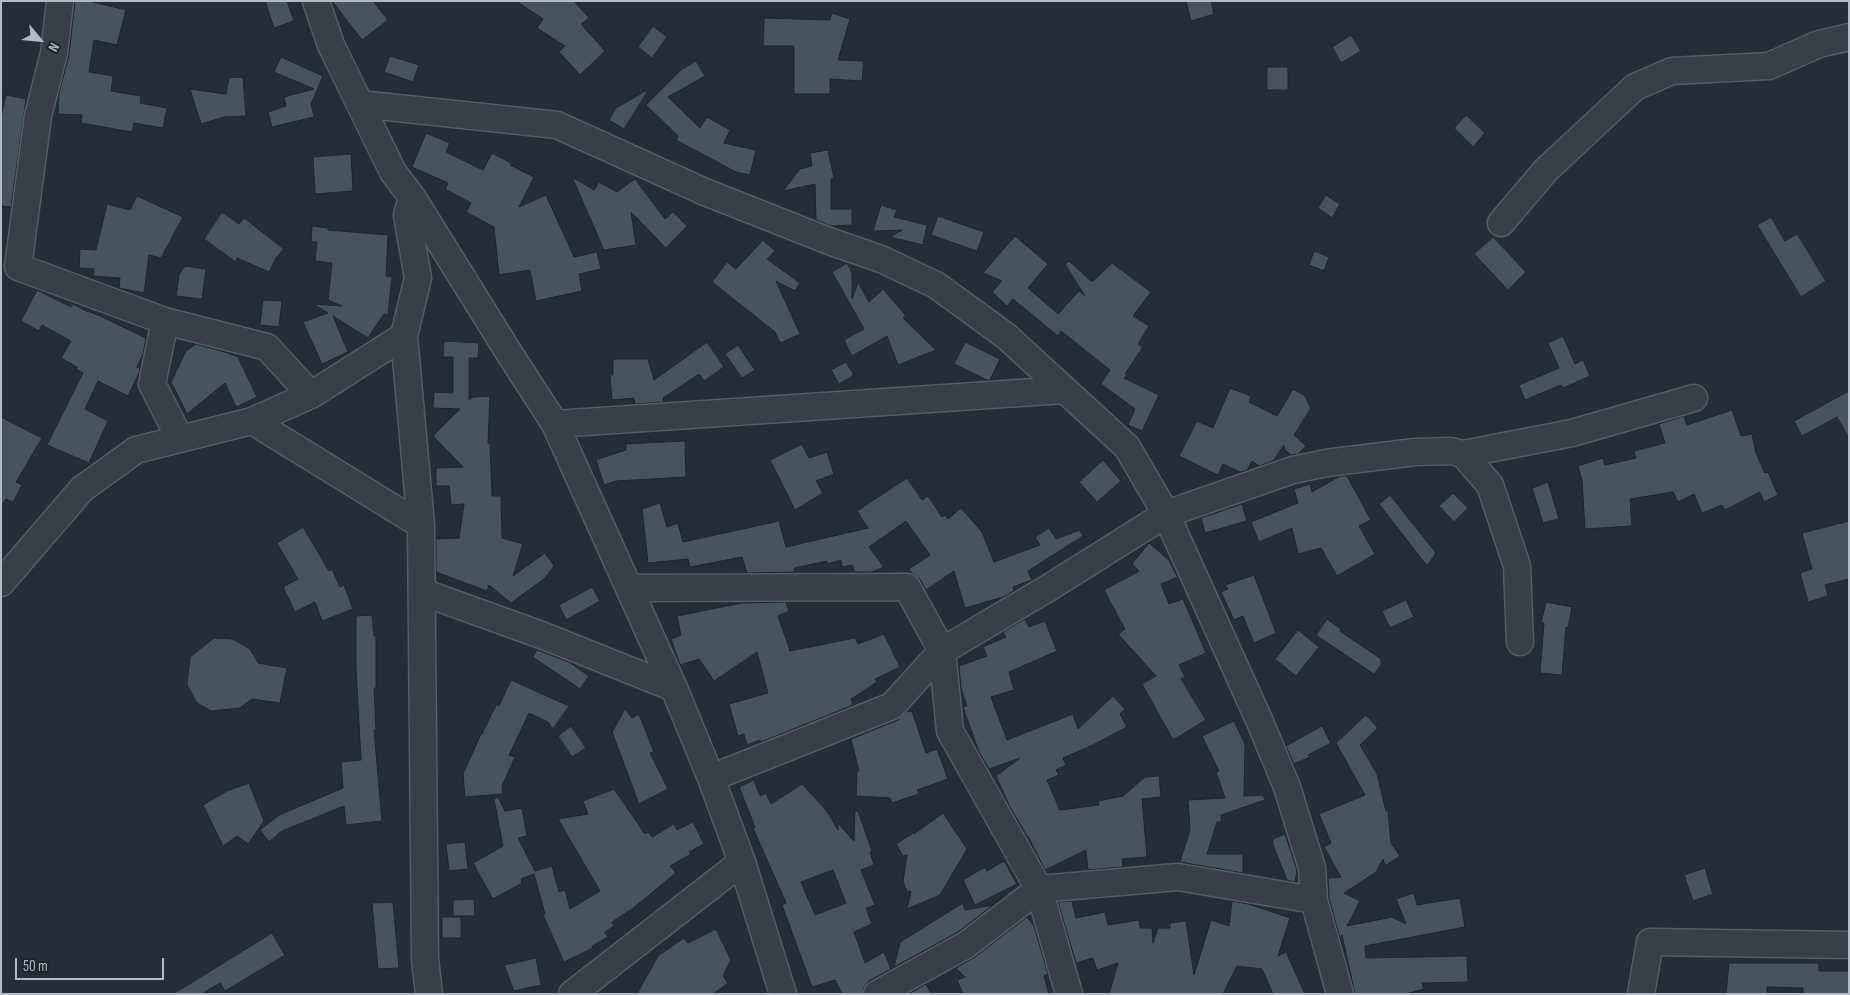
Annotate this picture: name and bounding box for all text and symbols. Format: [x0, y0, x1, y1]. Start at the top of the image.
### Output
north arrow [15, 15, 65, 65]
text: N [44, 40, 63, 55]
scale bar [18, 948, 166, 980]
text: 50 m [23, 957, 48, 976]

